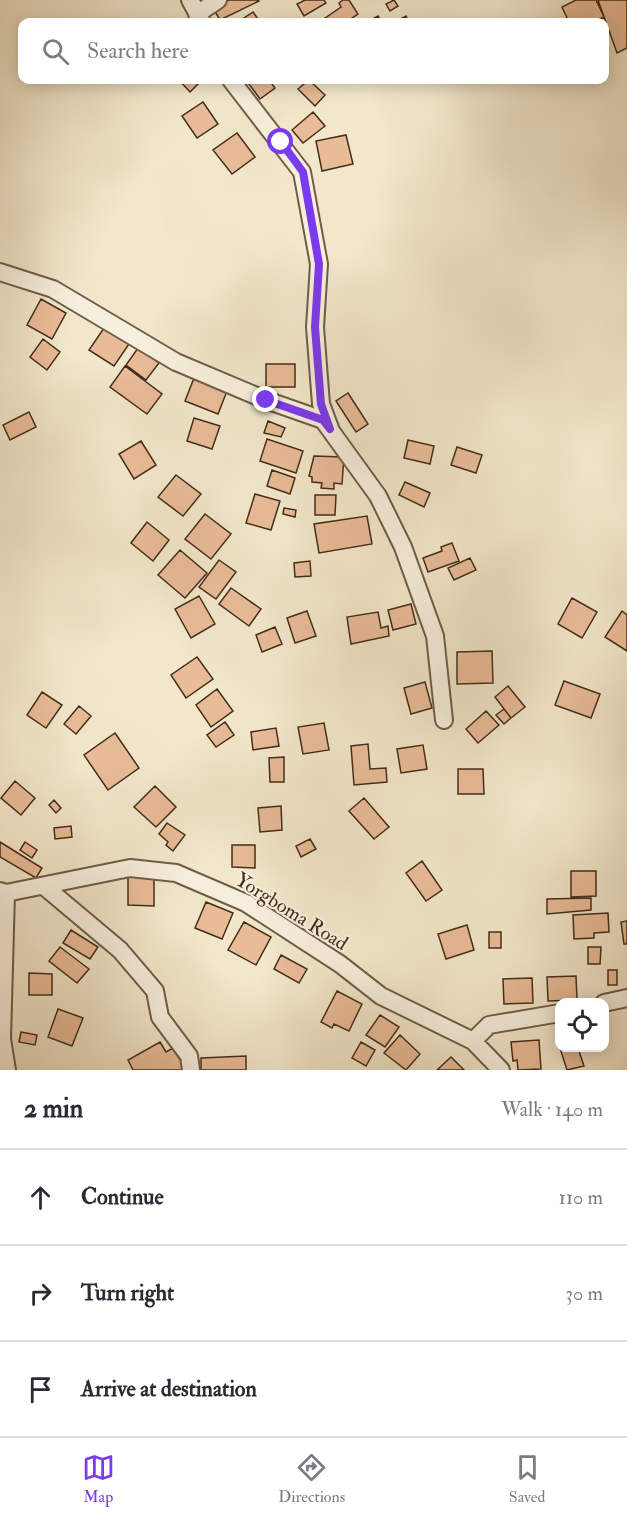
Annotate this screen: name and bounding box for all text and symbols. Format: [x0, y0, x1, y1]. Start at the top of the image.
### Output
search box [18, 18, 609, 84]
icon: search [39, 35, 72, 68]
text: Search here [87, 37, 189, 65]
route start [267, 128, 293, 154]
route end [252, 386, 278, 412]
street label: Yorgboma Road [231, 867, 353, 956]
map controls [555, 998, 609, 1052]
button: locate [555, 998, 609, 1052]
text: 2 min [24, 1093, 83, 1125]
text: Walk · 140 m [501, 1097, 603, 1122]
icon: ahead [24, 1181, 57, 1214]
text: Continue [81, 1183, 164, 1211]
text: 110 m [559, 1185, 603, 1210]
icon: right [24, 1277, 57, 1310]
text: Turn right [81, 1279, 174, 1307]
text: 30 m [565, 1281, 603, 1306]
icon: arrive [24, 1373, 57, 1406]
text: Arrive at destination [81, 1375, 257, 1403]
tab: Map [82, 1451, 115, 1507]
tab: Directions [278, 1451, 345, 1507]
tab: Saved [509, 1451, 545, 1507]

